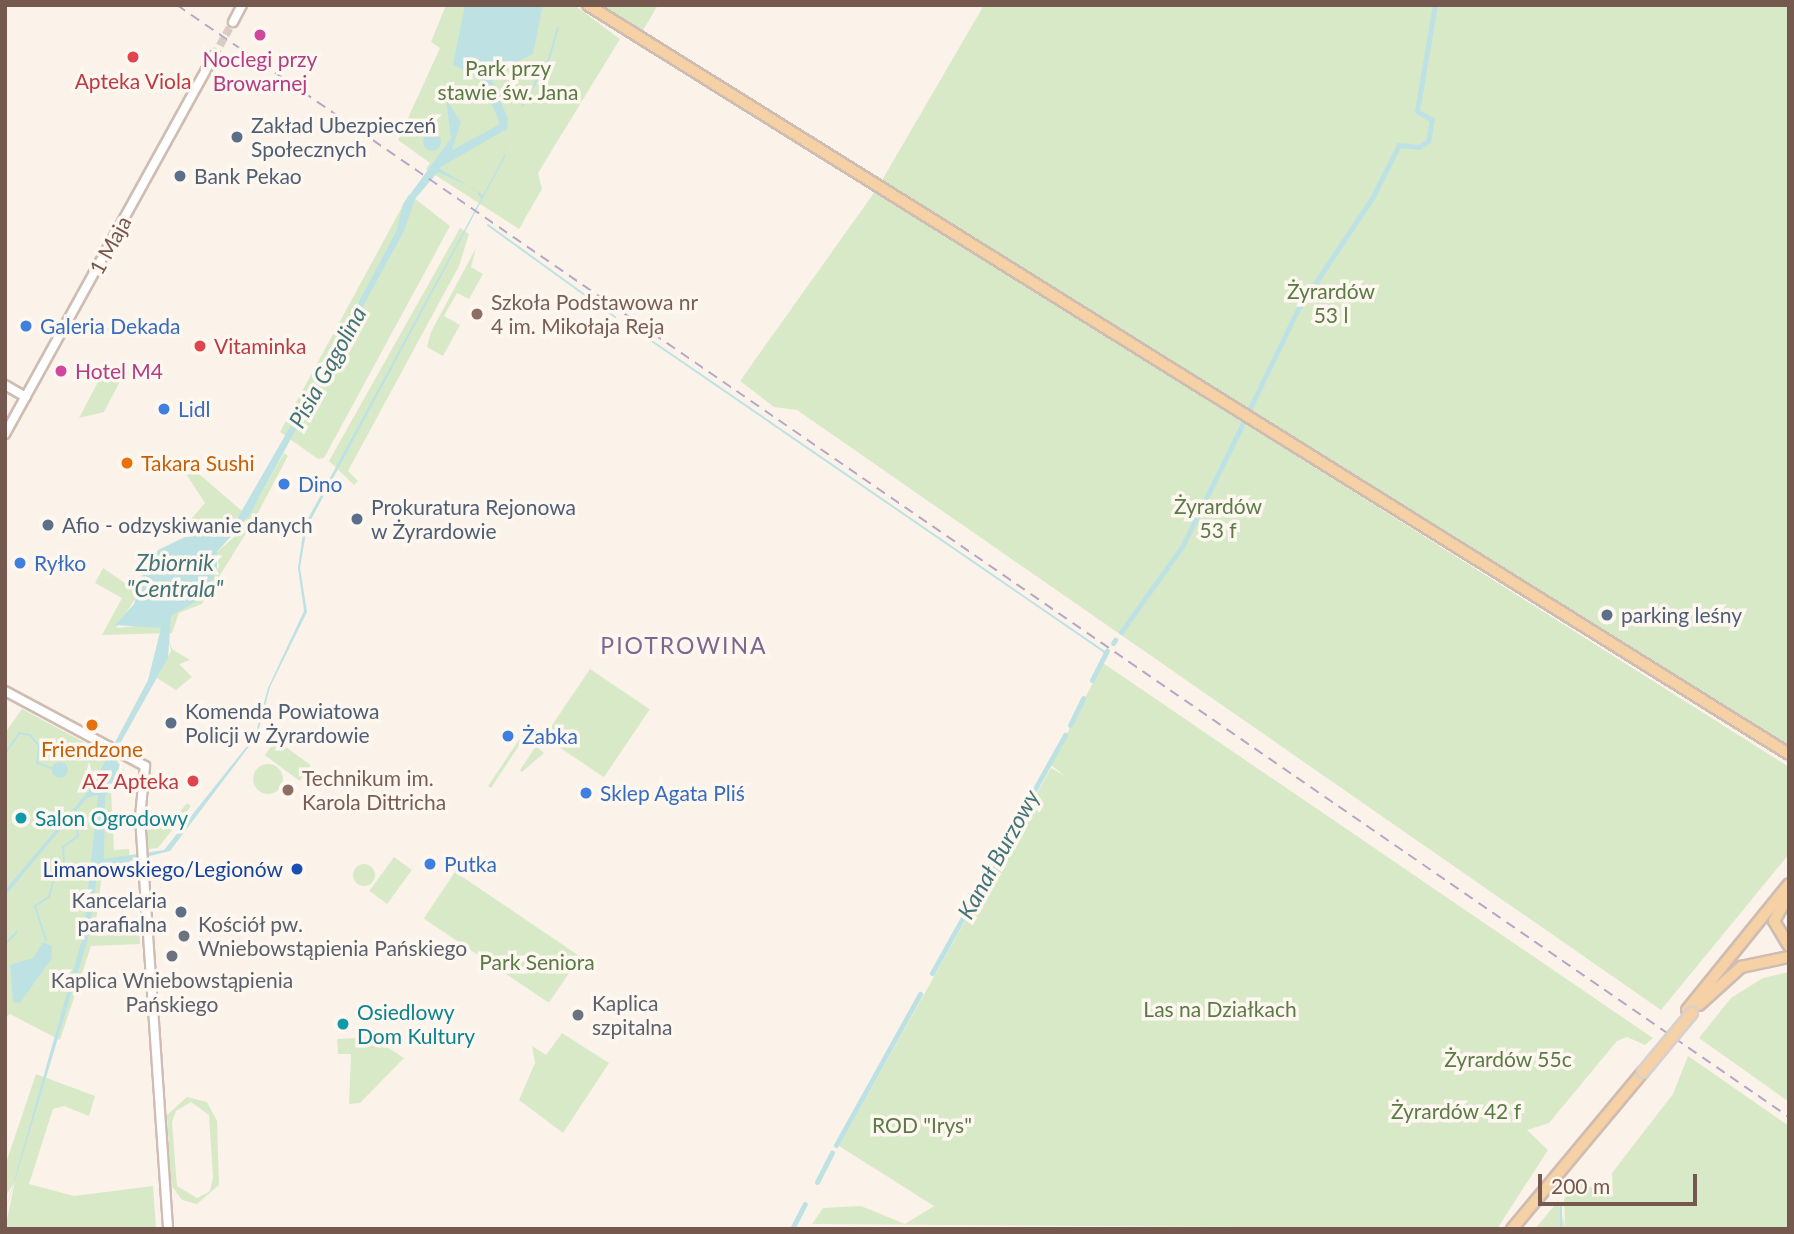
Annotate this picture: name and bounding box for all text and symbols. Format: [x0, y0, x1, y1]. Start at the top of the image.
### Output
marker: Noclegi przy Browarnej [252, 27, 268, 43]
place label: Noclegi przy Browarnej [203, 46, 317, 96]
marker: Apteka Viola [125, 49, 141, 65]
park label: Park przy stawie św. Jana [437, 55, 579, 105]
place label: Apteka Viola [74, 68, 192, 94]
place label: Zakład Ubezpieczeń Społecznych [251, 112, 436, 162]
marker: Zakład Ubezpieczeń Społecznych [229, 129, 245, 145]
place label: Bank Pekao [194, 163, 302, 189]
marker: Bank Pekao [172, 168, 188, 184]
street label: 1 Maja [84, 211, 136, 279]
park label: Żyrardów 53 l [1287, 278, 1375, 328]
place label: Szkoła Podstawowa nr 4 im. Mikołaja Reja [491, 289, 698, 339]
water label: Pisia Gągolina [282, 302, 372, 432]
marker: Szkoła Podstawowa nr 4 im. Mikołaja Reja [469, 306, 485, 322]
place label: Galeria Dekada [40, 313, 180, 339]
marker: Galeria Dekada [18, 318, 34, 334]
place label: Vitaminka [214, 333, 306, 359]
marker: Vitaminka [192, 338, 208, 354]
place label: Hotel M4 [75, 358, 163, 384]
marker: Hotel M4 [53, 363, 69, 379]
place label: Lidl [178, 396, 211, 422]
marker: Lidl [156, 401, 172, 417]
place label: Takara Sushi [141, 450, 255, 476]
marker: Takara Sushi [119, 455, 135, 471]
place label: Dino [298, 471, 342, 497]
marker: Dino [276, 476, 292, 492]
park label: Żyrardów 53 f [1174, 493, 1262, 543]
place label: Prokuratura Rejonowa w Żyrardowie [371, 494, 576, 544]
marker: Prokuratura Rejonowa w Żyrardowie [349, 511, 365, 527]
place label: Afio - odzyskiwanie danych [62, 512, 313, 538]
marker: Afio - odzyskiwanie danych [40, 517, 56, 533]
water label: Zbiornik "Centrala" [126, 548, 224, 602]
place label: Ryłko [34, 550, 86, 576]
marker: Ryłko [12, 555, 28, 571]
place label: parking leśny [1621, 602, 1742, 628]
marker: parking leśny [1599, 607, 1615, 623]
district label: PIOTROWINA [602, 631, 766, 659]
place label: Komenda Powiatowa Policji w Żyrardowie [185, 698, 379, 748]
marker: Komenda Powiatowa Policji w Żyrardowie [163, 715, 179, 731]
marker: Friendzone [84, 717, 100, 733]
place label: Żabka [522, 723, 578, 749]
marker: Żabka [500, 728, 516, 744]
place label: Friendzone [41, 736, 143, 762]
place label: Technikum im. Karola Dittricha [302, 765, 446, 815]
place label: AZ Apteka [81, 768, 179, 794]
marker: AZ Apteka [185, 773, 201, 789]
place label: Sklep Agata Pliś [600, 780, 745, 806]
marker: Technikum im. Karola Dittricha [280, 782, 296, 798]
water label: Kanał Burzowy [951, 784, 1045, 924]
marker: Sklep Agata Pliś [578, 785, 594, 801]
place label: Salon Ogrodowy [35, 805, 188, 831]
marker: Salon Ogrodowy [13, 810, 29, 826]
place label: Putka [444, 851, 497, 877]
place label: Limanowskiego/Legionów [43, 856, 283, 882]
marker: Putka [422, 856, 438, 872]
marker: Limanowskiego/Legionów [289, 861, 305, 877]
place label: Kancelaria parafialna [72, 887, 167, 937]
marker: Kancelaria parafialna [173, 904, 189, 920]
place label: Kościół pw. Wniebowstąpienia Pańskiego [198, 911, 467, 961]
marker: Kościół pw. Wniebowstąpienia Pańskiego [176, 928, 192, 944]
marker: Kaplica Wniebowstąpienia Pańskiego [164, 948, 180, 964]
park label: Park Seniora [479, 949, 595, 975]
place label: Kaplica Wniebowstąpienia Pańskiego [51, 967, 293, 1017]
place label: Kaplica szpitalna [592, 990, 672, 1040]
park label: Las na Działkach [1143, 996, 1297, 1022]
place label: Osiedlowy Dom Kultury [357, 999, 475, 1049]
marker: Kaplica szpitalna [570, 1007, 586, 1023]
marker: Osiedlowy Dom Kultury [335, 1016, 351, 1032]
park label: Żyrardów 55c [1444, 1046, 1572, 1072]
park label: Żyrardów 42 f [1391, 1098, 1521, 1124]
park label: ROD "Irys" [872, 1112, 972, 1138]
scale bar [1542, 1160, 1701, 1204]
text: 200 m [1551, 1173, 1610, 1198]

